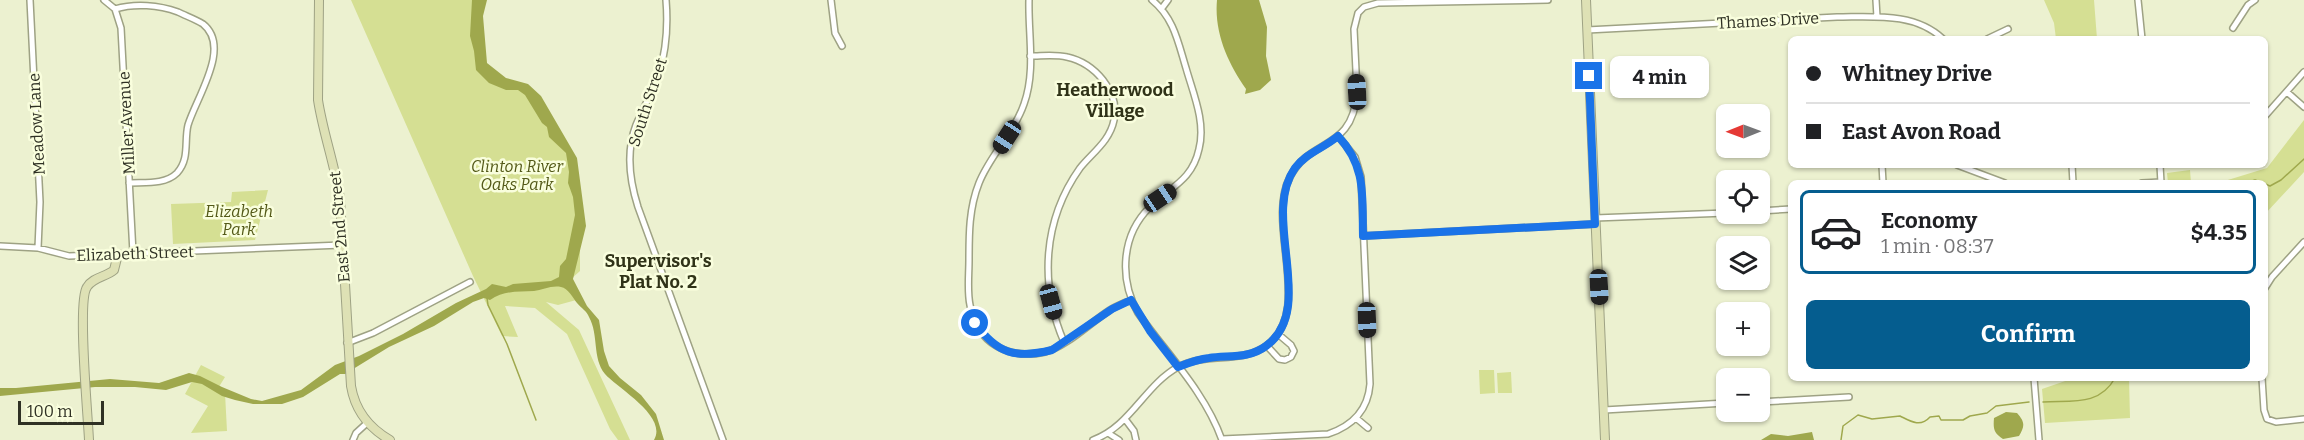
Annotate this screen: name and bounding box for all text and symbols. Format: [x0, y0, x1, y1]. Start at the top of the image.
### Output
street label: Thames Drive [1717, 8, 1820, 33]
street label: South Street [624, 55, 671, 149]
callout: 4 min [1610, 55, 1709, 97]
text: Whitney Drive [1842, 60, 1992, 87]
route end [1575, 62, 1602, 89]
text: 4 min [1632, 65, 1687, 89]
street label: Miller Avenue [114, 71, 139, 175]
street label: Meadow Lane [24, 72, 49, 175]
car [1347, 74, 1367, 110]
district label: Heatherwood Village [1056, 79, 1174, 122]
north arrow [1716, 104, 1770, 158]
map controls [1716, 104, 1770, 422]
car [990, 117, 1024, 157]
text: East Avon Road [1842, 118, 2001, 145]
park label: Clinton River Oaks Park [471, 157, 564, 194]
street label: East 2nd Street [325, 170, 354, 283]
button: locate [1716, 170, 1770, 224]
car [1140, 180, 1180, 216]
park label: Elizabeth Park [205, 202, 273, 239]
icon: car [1809, 205, 1863, 259]
text: Economy [1881, 207, 1977, 234]
text: $4.35 [2190, 219, 2247, 246]
text: 1 min · 08:37 [1881, 234, 1994, 258]
button: layers [1716, 236, 1770, 290]
street label: Elizabeth Street [76, 242, 194, 265]
district label: Supervisor's Plat No. 2 [604, 250, 712, 293]
car [1589, 269, 1609, 305]
car [1038, 282, 1064, 322]
button: Confirm [1806, 300, 2250, 369]
car [1357, 302, 1377, 338]
button: + [1716, 302, 1770, 356]
route start [961, 309, 988, 336]
button: − [1716, 368, 1770, 422]
scale bar [18, 398, 104, 426]
text: 100 m [27, 402, 72, 421]

